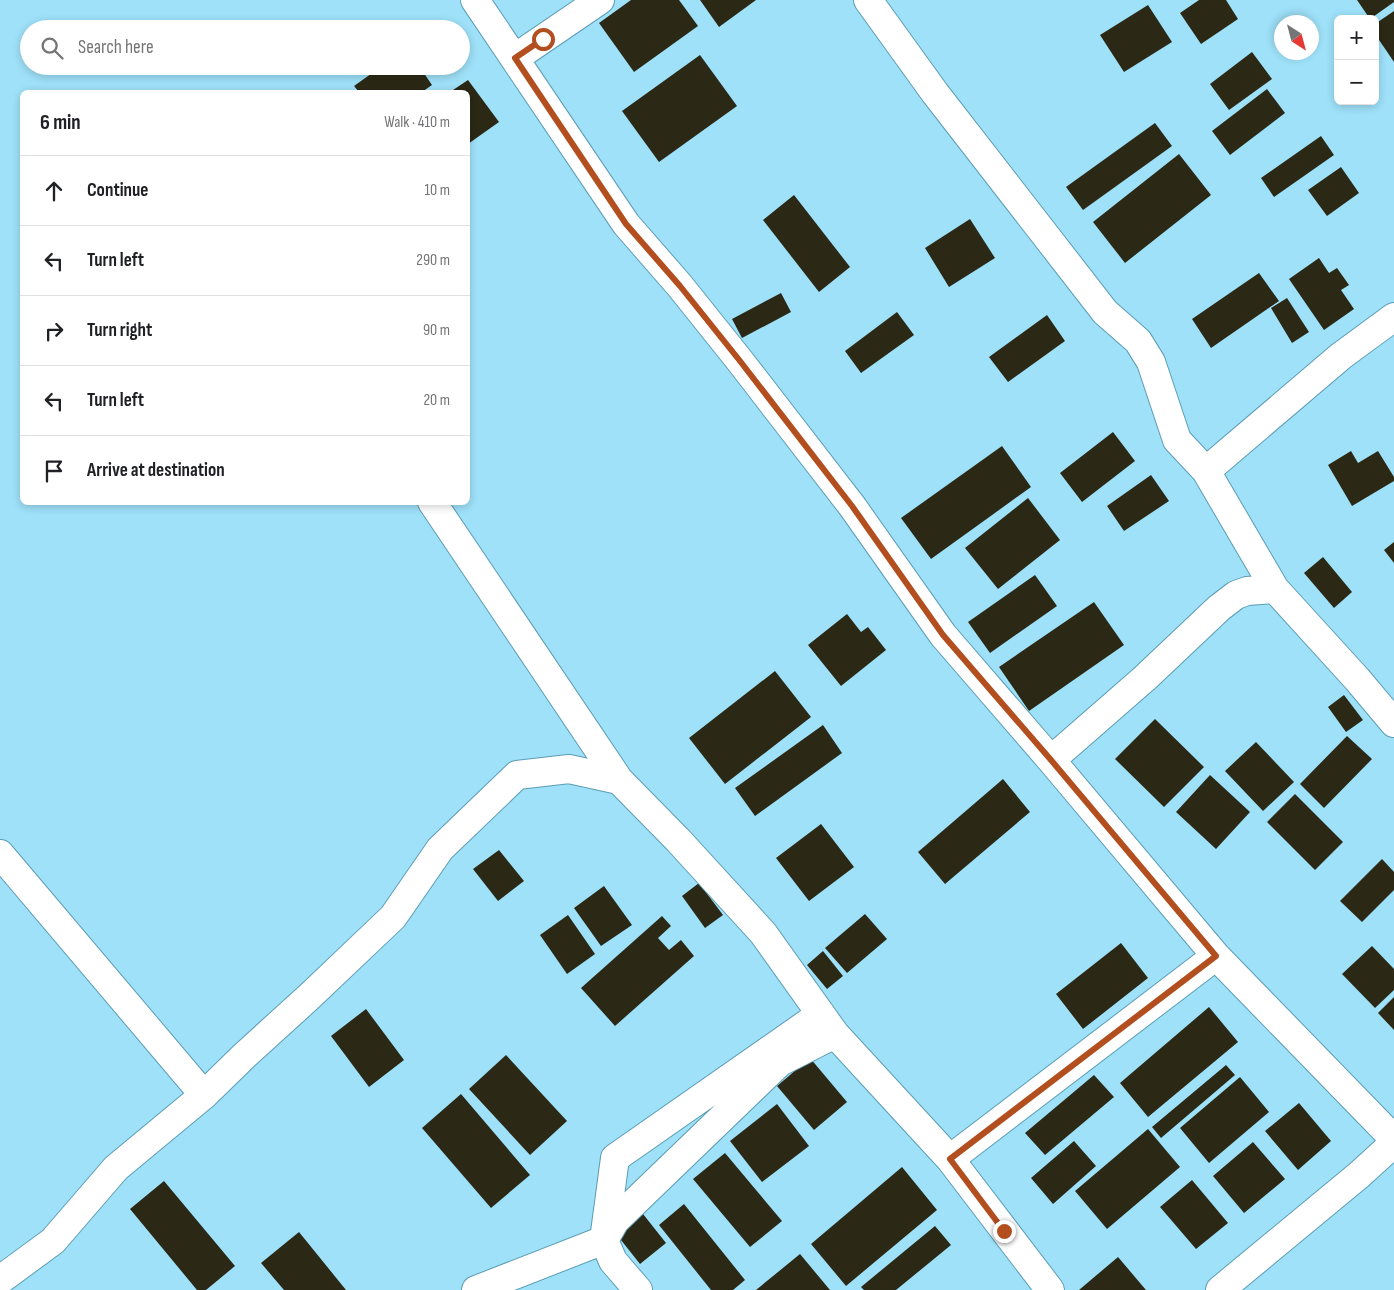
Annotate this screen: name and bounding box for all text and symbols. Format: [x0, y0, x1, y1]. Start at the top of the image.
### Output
north arrow [1274, 15, 1319, 60]
map controls [1334, 15, 1379, 105]
button: + [1334, 15, 1379, 60]
search box [20, 20, 470, 75]
route start [532, 28, 555, 51]
icon: search [38, 34, 66, 62]
text: Search here [78, 36, 154, 59]
button: − [1334, 60, 1379, 105]
text: 6 min [40, 110, 81, 135]
text: Walk · 410 m [384, 113, 450, 132]
icon: ahead [40, 177, 68, 205]
text: Continue [87, 179, 148, 202]
text: 10 m [424, 181, 450, 200]
icon: left [40, 247, 68, 275]
text: Turn left [87, 249, 144, 272]
text: 290 m [416, 251, 450, 270]
icon: right [40, 317, 68, 345]
text: Turn right [87, 319, 152, 342]
text: 90 m [423, 321, 450, 340]
icon: left [40, 387, 68, 415]
text: Turn left [87, 389, 144, 412]
text: 20 m [423, 391, 450, 410]
icon: arrive [40, 457, 68, 485]
text: Arrive at destination [87, 459, 225, 482]
route end [993, 1220, 1016, 1243]

